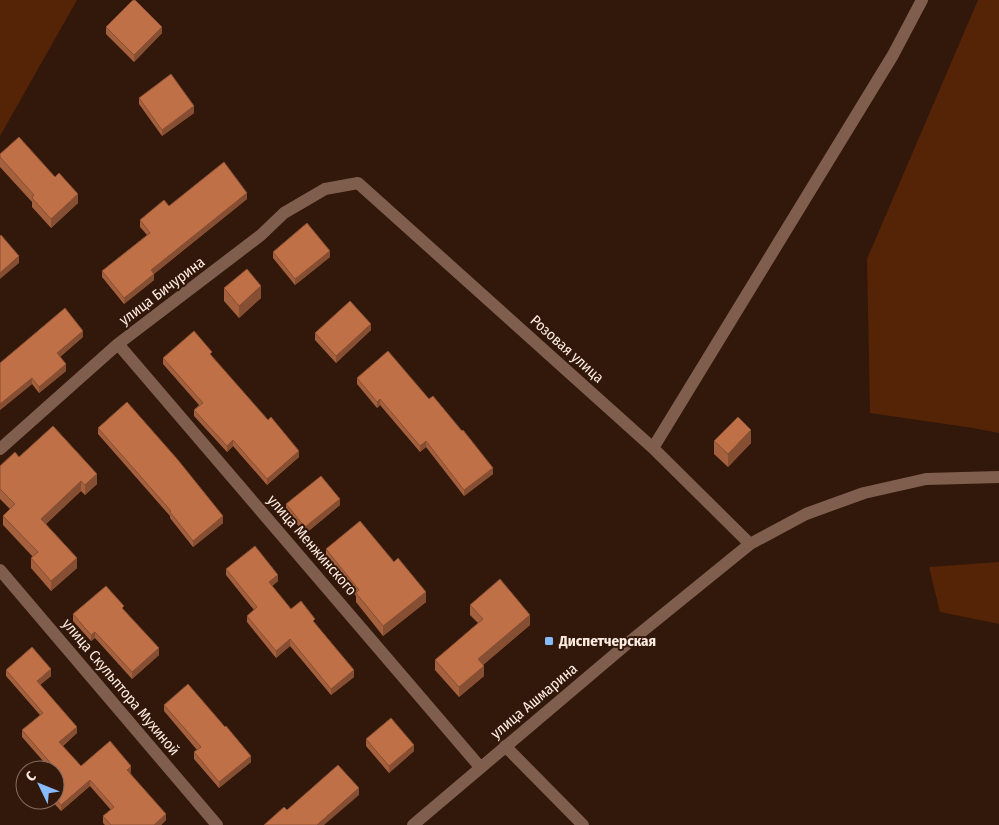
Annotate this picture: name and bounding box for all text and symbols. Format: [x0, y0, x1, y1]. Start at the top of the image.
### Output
street label: улица Бичурина [116, 253, 208, 329]
street label: Розовая улица [527, 311, 607, 387]
street label: улица Менжинского [263, 491, 361, 599]
street label: улица Скульптора Мухиной [59, 615, 183, 759]
place label: Диспетчерская [558, 632, 656, 650]
marker: Диспетчерская [543, 635, 555, 647]
street label: улица Ашмарина [487, 660, 581, 742]
north arrow [15, 760, 65, 810]
text: С [22, 768, 40, 785]

